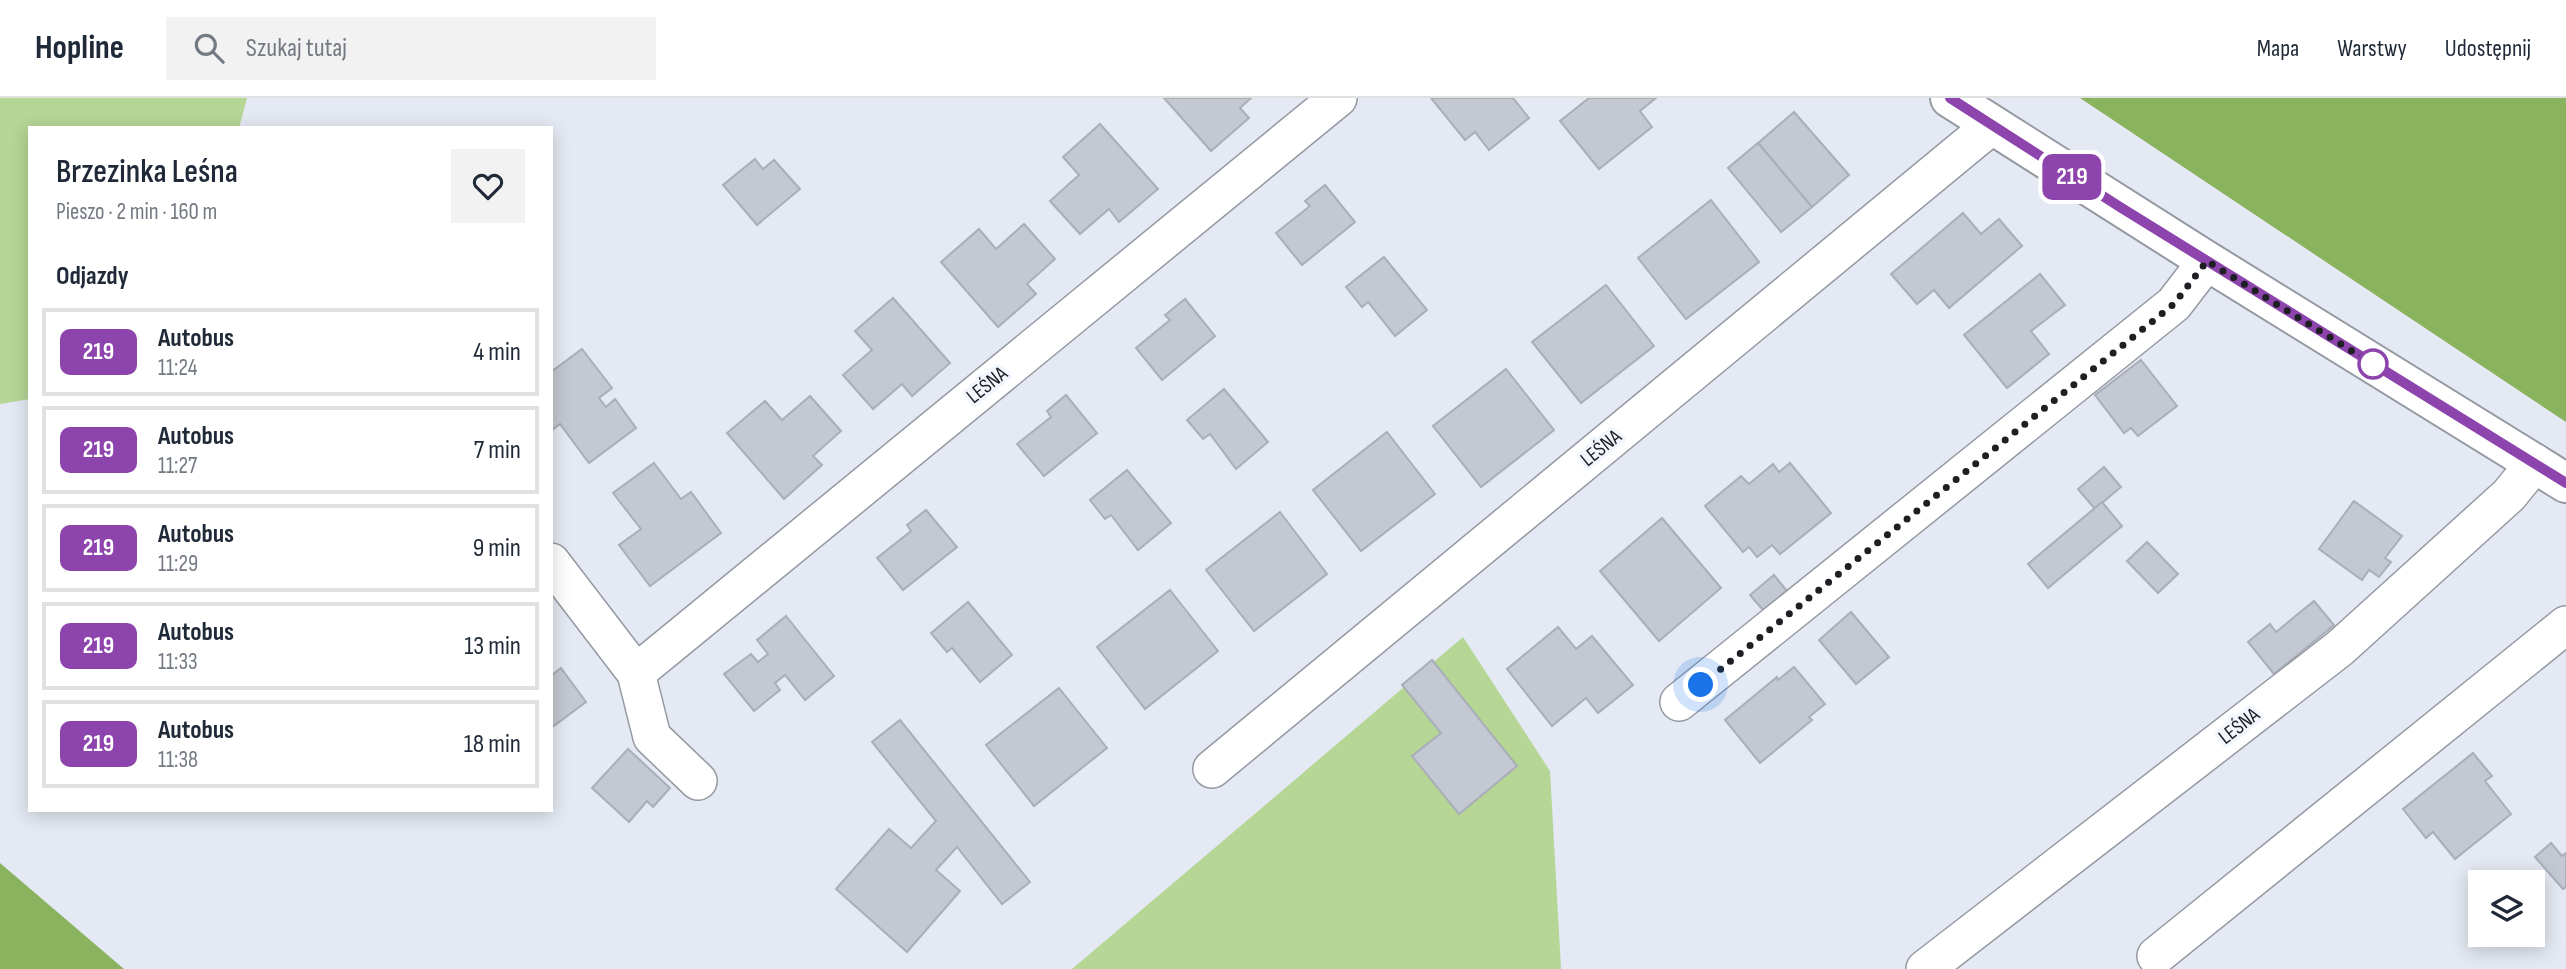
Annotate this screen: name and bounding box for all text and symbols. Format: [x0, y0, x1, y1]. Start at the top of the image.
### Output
search box [166, 17, 656, 80]
text: Hopline [35, 28, 124, 68]
icon: search [190, 29, 228, 67]
text: Szukaj tutaj [246, 33, 347, 64]
text: Mapa [2257, 34, 2299, 63]
text: Warstwy [2337, 34, 2407, 63]
text: Udostępnij [2445, 34, 2531, 63]
button: heart [451, 149, 525, 223]
text: Brzezinka Leśna [56, 152, 238, 192]
line badge: 219 [2032, 154, 2112, 200]
text: 219 [2056, 162, 2088, 191]
text: Pieszo · 2 min · 160 m [56, 198, 217, 226]
text: Odjazdy [56, 261, 128, 292]
text: Autobus [158, 323, 234, 354]
text: 219 [83, 337, 114, 366]
text: 4 min [473, 337, 521, 368]
unlabelled marker [2358, 349, 2388, 379]
text: 11:24 [158, 354, 197, 382]
street label: LEŚNA [962, 360, 1013, 409]
text: Autobus [158, 421, 234, 452]
street label: LEŚNA [1576, 423, 1627, 472]
text: 219 [83, 435, 114, 464]
text: 7 min [474, 435, 521, 466]
text: 11:27 [158, 452, 197, 480]
text: Autobus [158, 519, 234, 550]
text: 219 [83, 533, 114, 562]
text: 9 min [473, 533, 521, 564]
text: 11:29 [158, 550, 198, 578]
text: Autobus [158, 617, 234, 648]
text: 219 [83, 631, 114, 660]
text: 13 min [464, 631, 521, 662]
text: 11:33 [158, 648, 198, 676]
your location [1683, 667, 1718, 702]
street label: LEŚNA [2214, 702, 2265, 750]
text: Autobus [158, 715, 234, 746]
text: 219 [83, 729, 114, 758]
text: 18 min [464, 729, 521, 760]
text: 11:38 [158, 746, 198, 774]
map controls [2468, 870, 2545, 947]
button: layers [2468, 870, 2545, 947]

